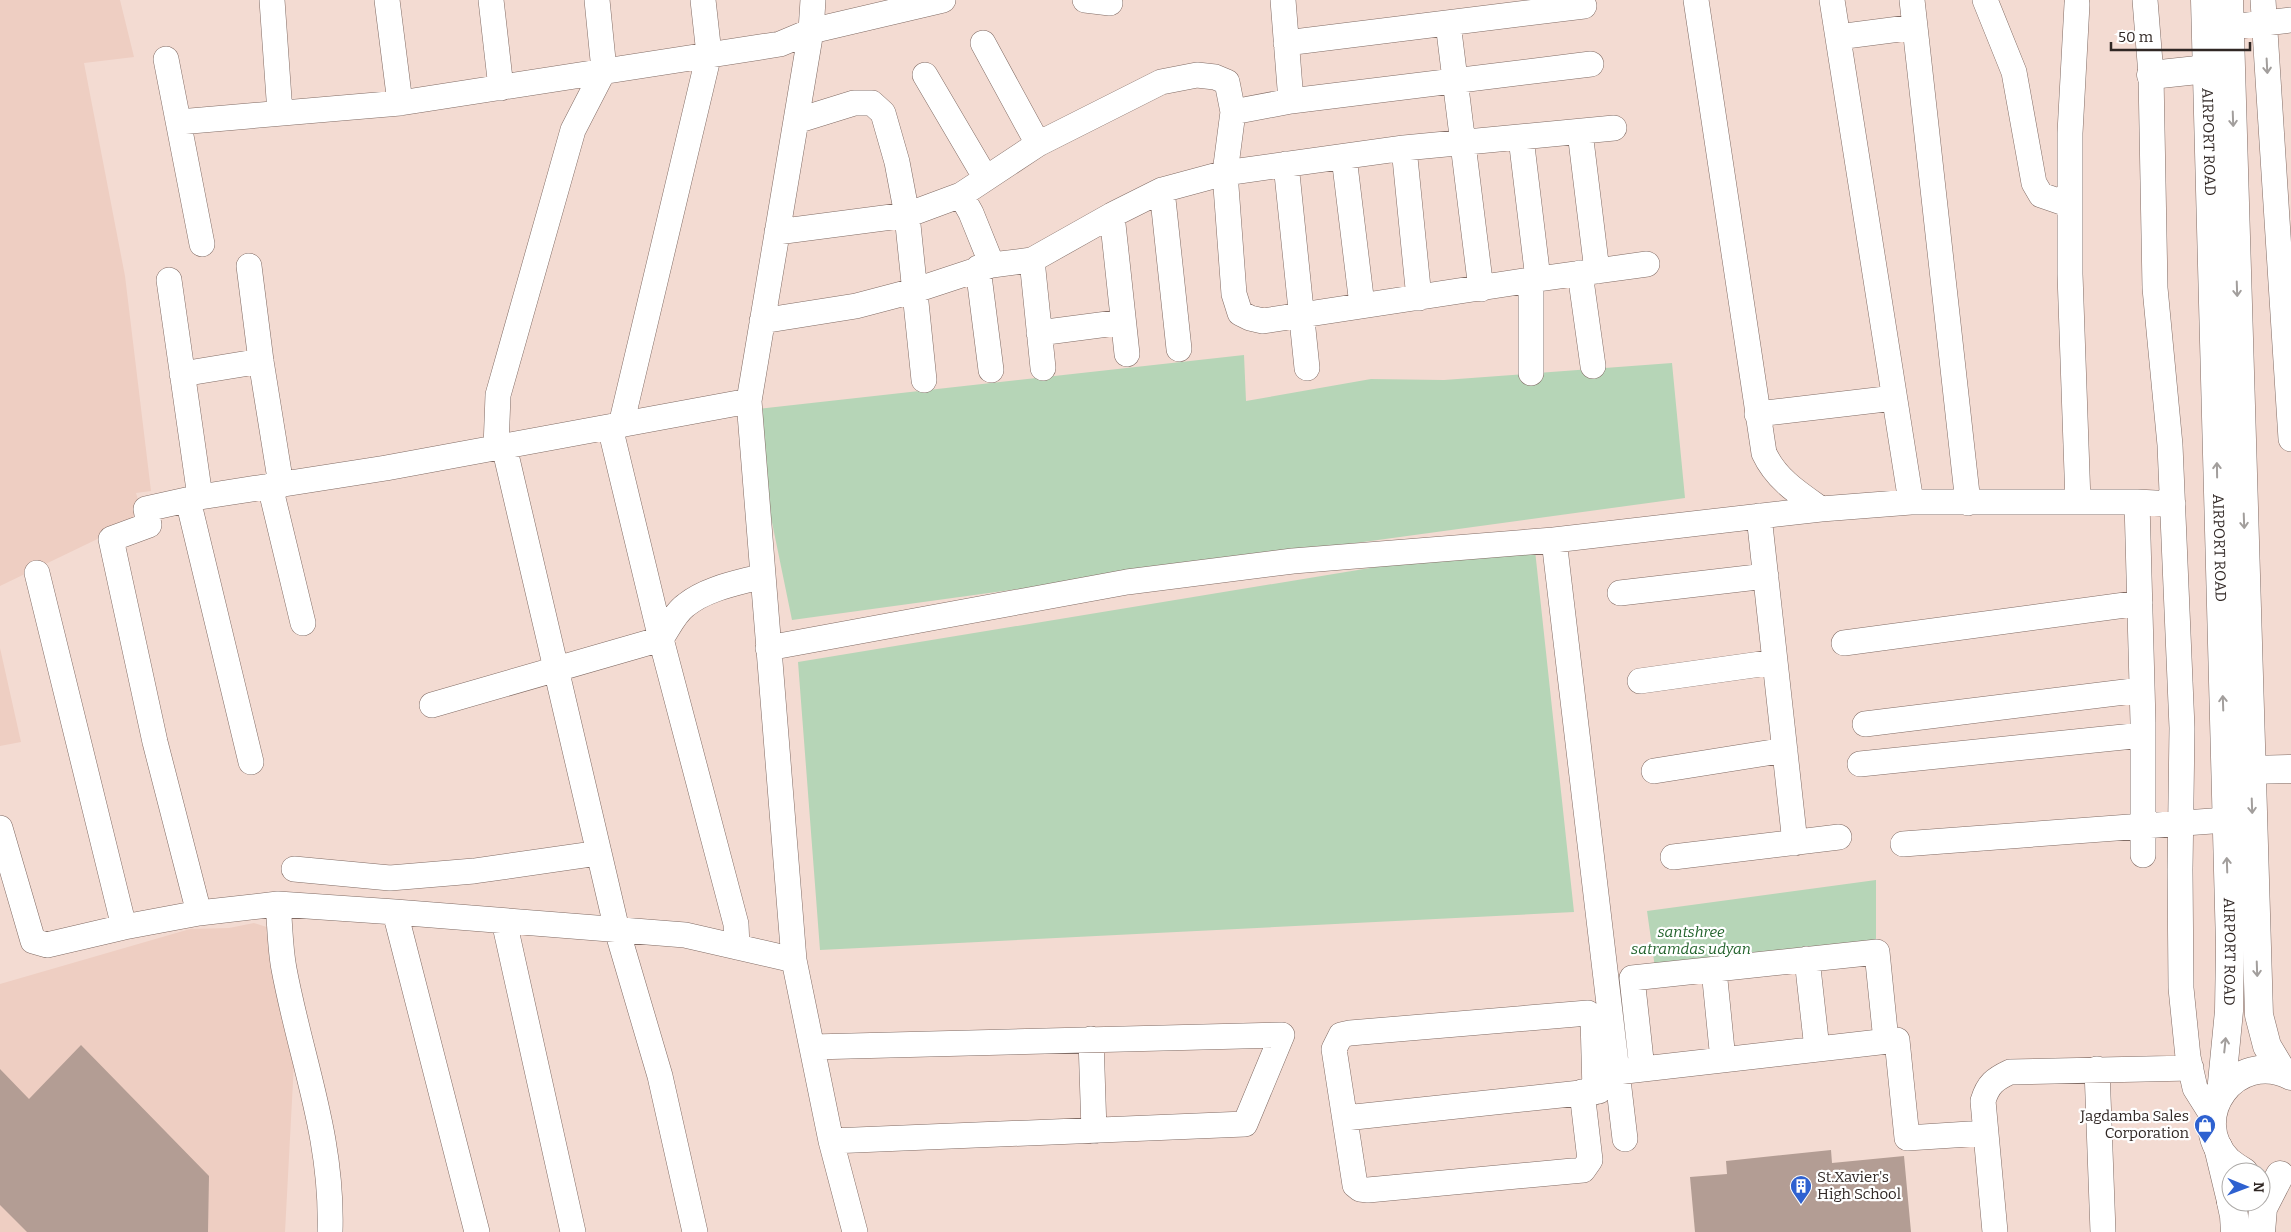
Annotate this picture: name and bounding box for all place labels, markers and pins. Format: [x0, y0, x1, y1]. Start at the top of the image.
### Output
place label: Jagdamba Sales Corporation [2079, 1107, 2190, 1142]
shop icon: Jagdamba Sales Corporation [2193, 1113, 2217, 1144]
place label: St.Xavier's High School [1817, 1168, 1901, 1203]
building icon: St.Xavier's High School [1789, 1174, 1813, 1205]

